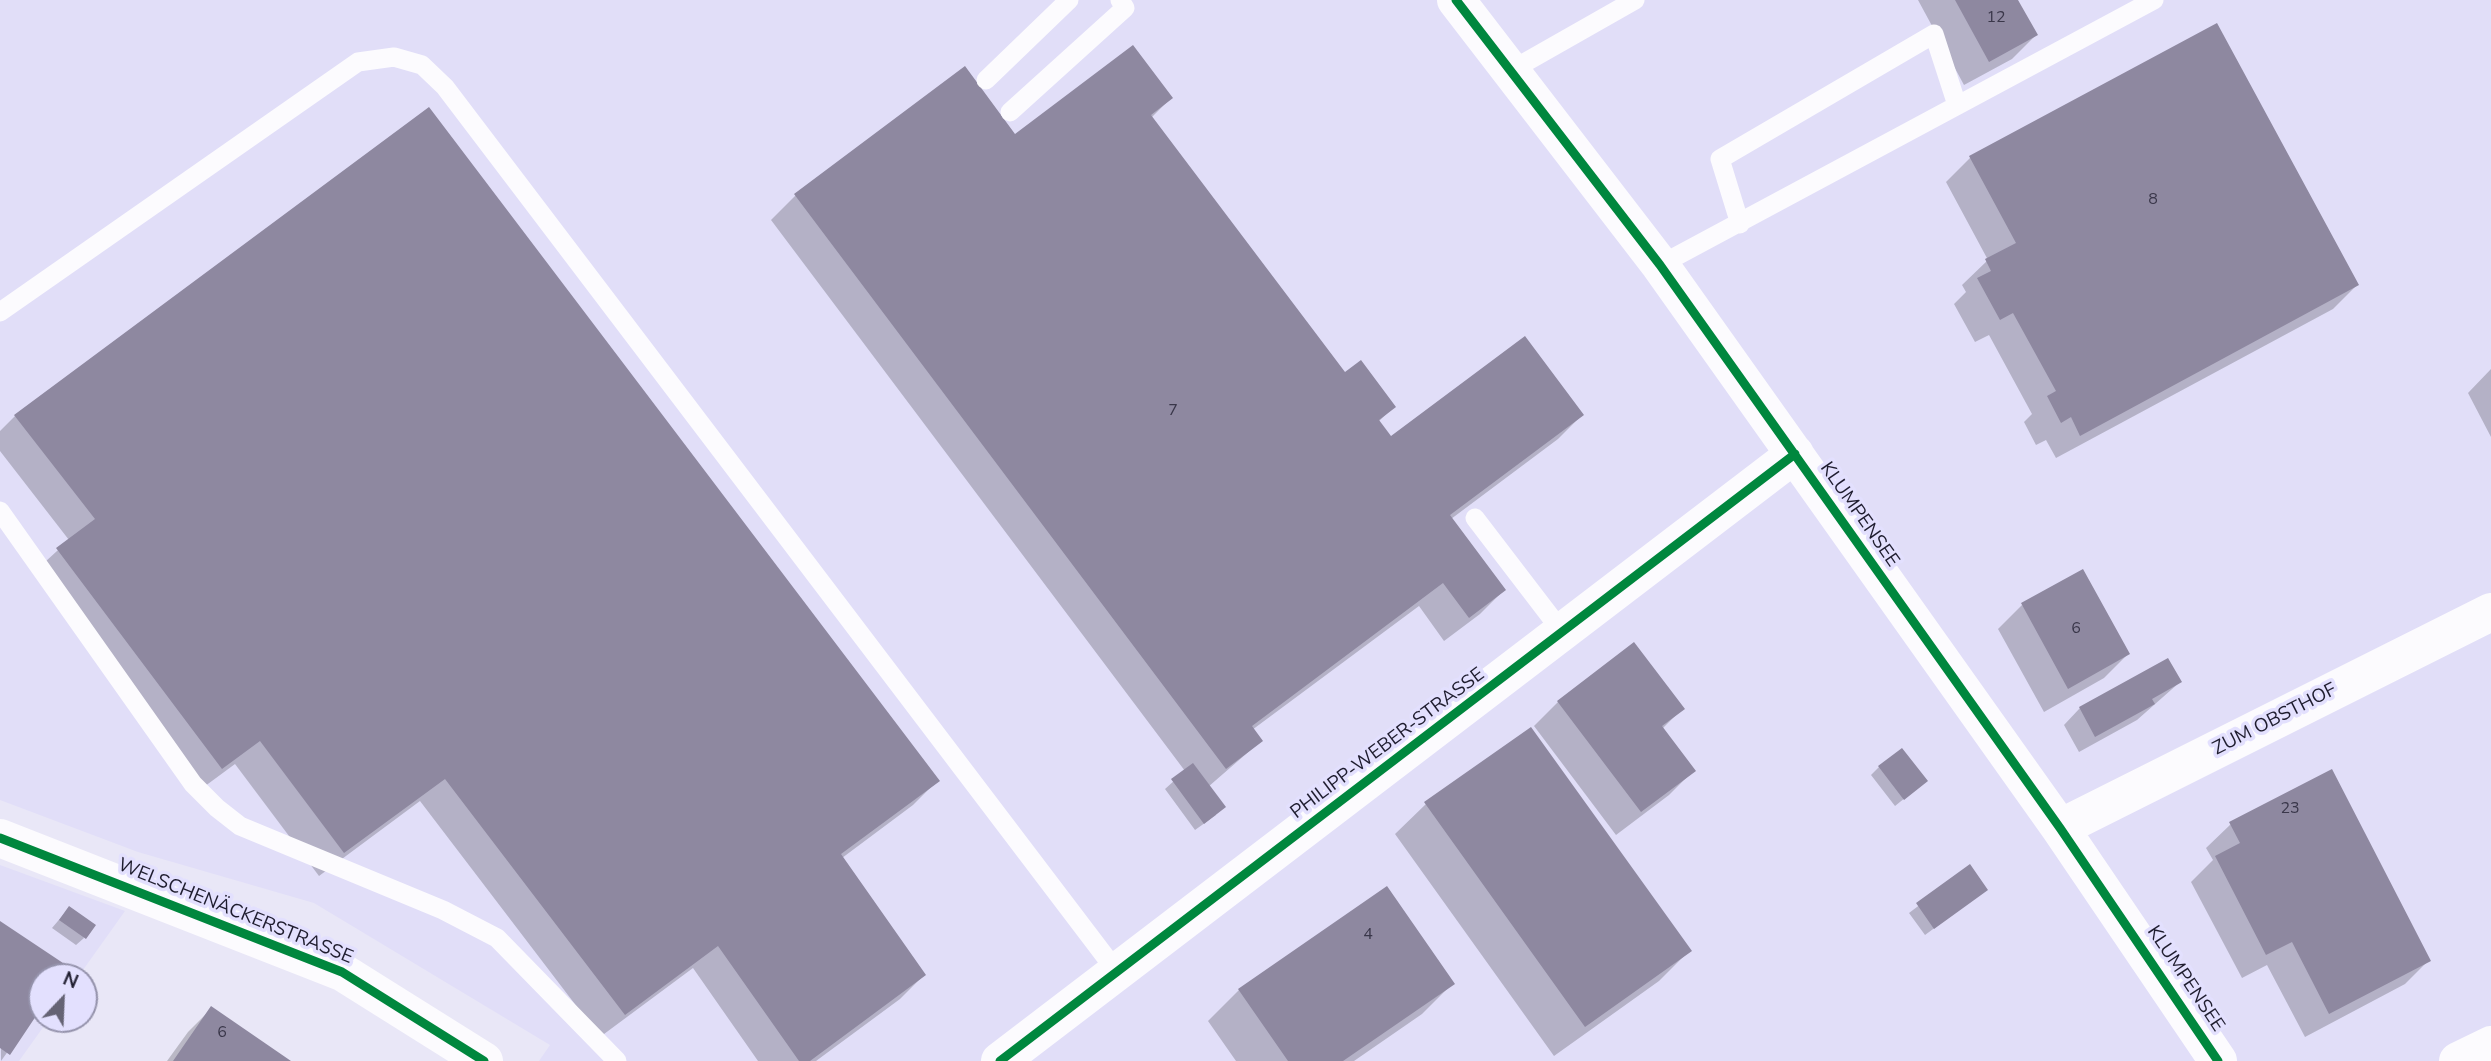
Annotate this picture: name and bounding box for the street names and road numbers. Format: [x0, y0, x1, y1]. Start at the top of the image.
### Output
street label: KLUMPENSEE [1814, 458, 1904, 572]
street label: PHILIPP-WEBER-STRASSE [1287, 664, 1489, 824]
street label: ZUM OBSTHOF [2209, 679, 2341, 761]
street label: WELSCHENÄCKERSTRASSE [114, 854, 356, 970]
street label: KLUMPENSEE [2141, 922, 2229, 1036]

